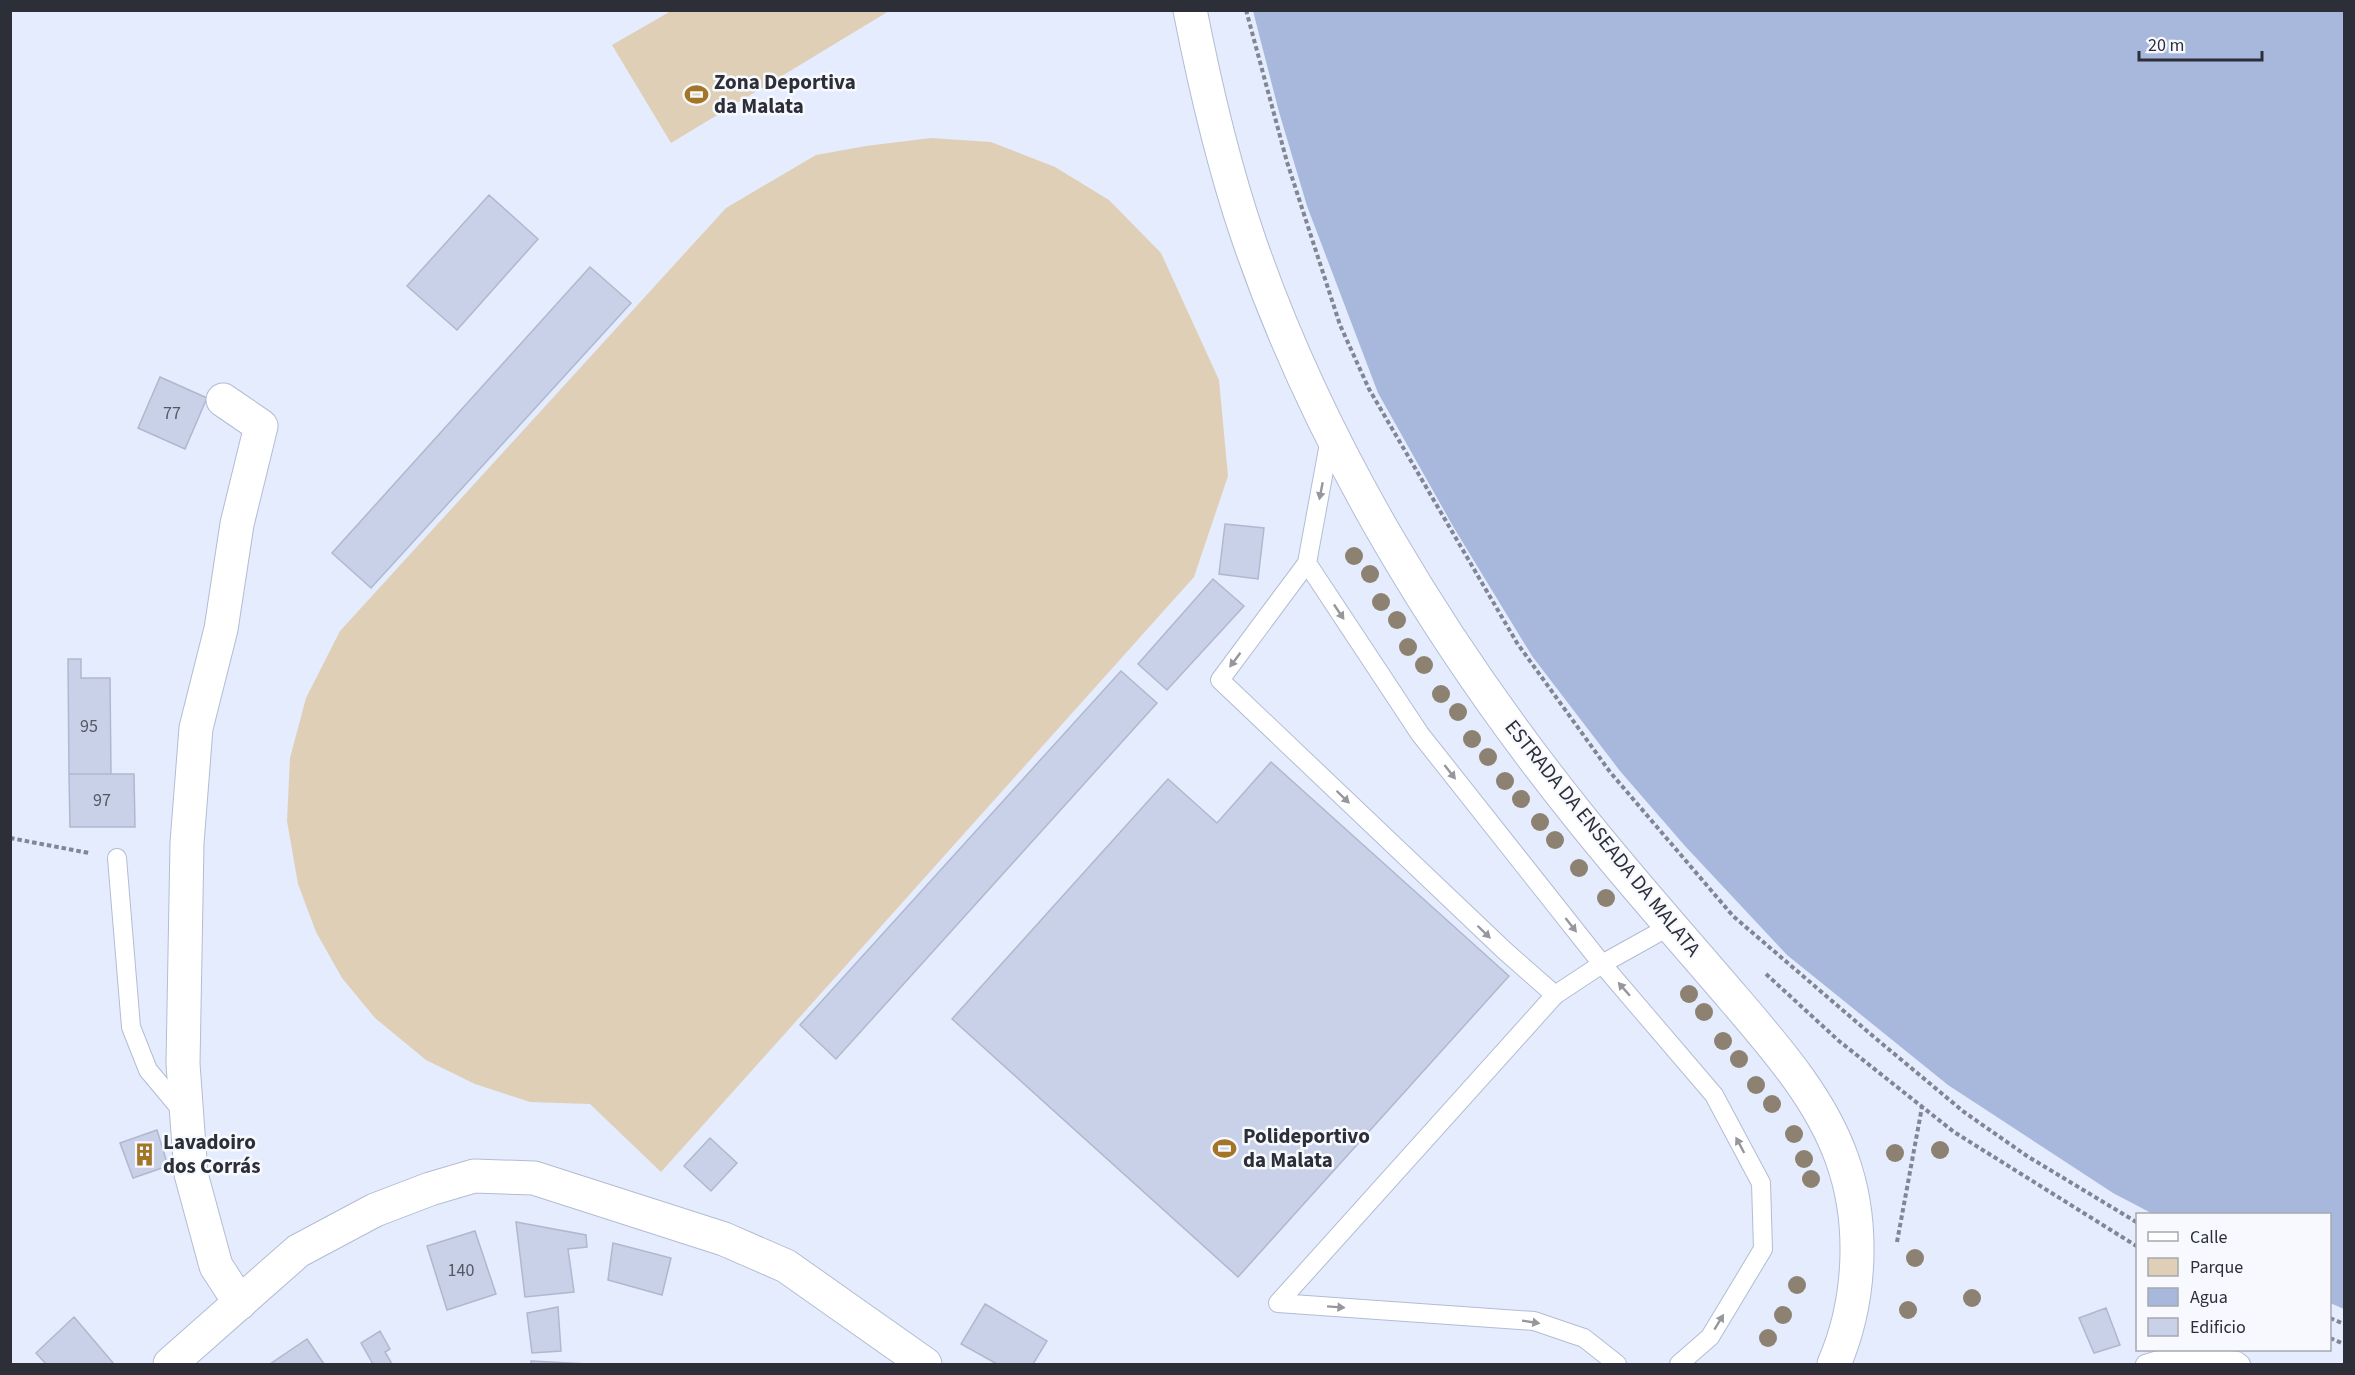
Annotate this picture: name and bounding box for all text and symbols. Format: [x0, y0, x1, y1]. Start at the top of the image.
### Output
scale bar [2139, 24, 2262, 62]
text: 20 m [2148, 33, 2184, 58]
place label: Zona Deportiva da Malata [714, 67, 856, 121]
sports icon: Zona Deportiva da Malata [683, 81, 709, 107]
house number: 77 [163, 401, 181, 426]
one-way arrow [1316, 481, 1325, 500]
one-way arrow [1334, 603, 1345, 620]
one-way arrow [1229, 653, 1241, 668]
street label: ESTRADA DA ENSEADA DA MALATA [1498, 713, 1708, 963]
house number: 95 [80, 714, 98, 739]
one-way arrow [1444, 764, 1457, 780]
house number: 97 [93, 788, 111, 813]
one-way arrow [1336, 790, 1350, 804]
one-way arrow [1565, 917, 1578, 933]
one-way arrow [1477, 925, 1492, 939]
one-way arrow [1618, 982, 1631, 997]
place label: Polideportivo da Malata [1243, 1121, 1370, 1175]
place label: Lavadoiro dos Corrás [163, 1127, 260, 1181]
sports icon: Polideportivo da Malata [1212, 1135, 1238, 1161]
one-way arrow [1735, 1136, 1745, 1153]
building icon: Lavadoiro dos Corrás [132, 1141, 158, 1167]
legend [2136, 1213, 2331, 1351]
text: Calle [2190, 1225, 2228, 1250]
text: Parque [2190, 1255, 2243, 1280]
house number: 140 [448, 1258, 474, 1283]
text: Agua [2190, 1285, 2228, 1310]
one-way arrow [1327, 1303, 1346, 1312]
one-way arrow [1714, 1313, 1724, 1330]
text: Edificio [2190, 1315, 2246, 1340]
one-way arrow [1521, 1317, 1540, 1326]

